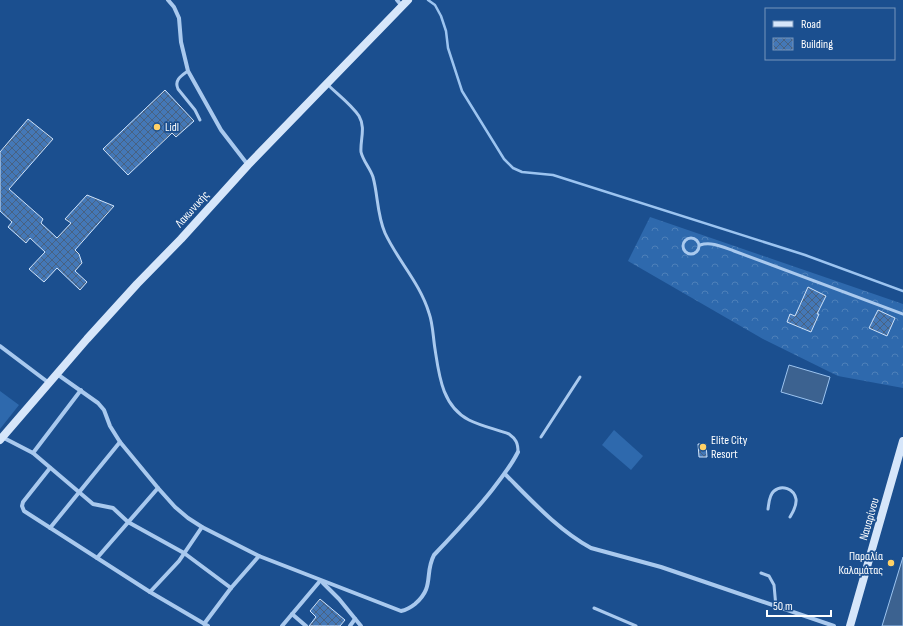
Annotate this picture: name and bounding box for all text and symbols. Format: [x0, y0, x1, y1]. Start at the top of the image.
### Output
legend [765, 8, 895, 60]
text: Road [801, 17, 821, 32]
text: Building [801, 37, 833, 52]
place label: Lidl [165, 120, 179, 135]
marker: Lidl [152, 122, 162, 132]
street label: Λακωνικής [171, 188, 213, 231]
place label: Elite City Resort [711, 433, 748, 462]
marker: Elite City Resort [698, 442, 708, 452]
street label: Ναυαρίνου [856, 496, 883, 542]
place label: Παραλία Καλαμάτας [839, 549, 883, 578]
marker: Παραλία Καλαμάτας [886, 558, 896, 568]
scale bar [767, 592, 831, 618]
text: 50 m [773, 599, 793, 614]

